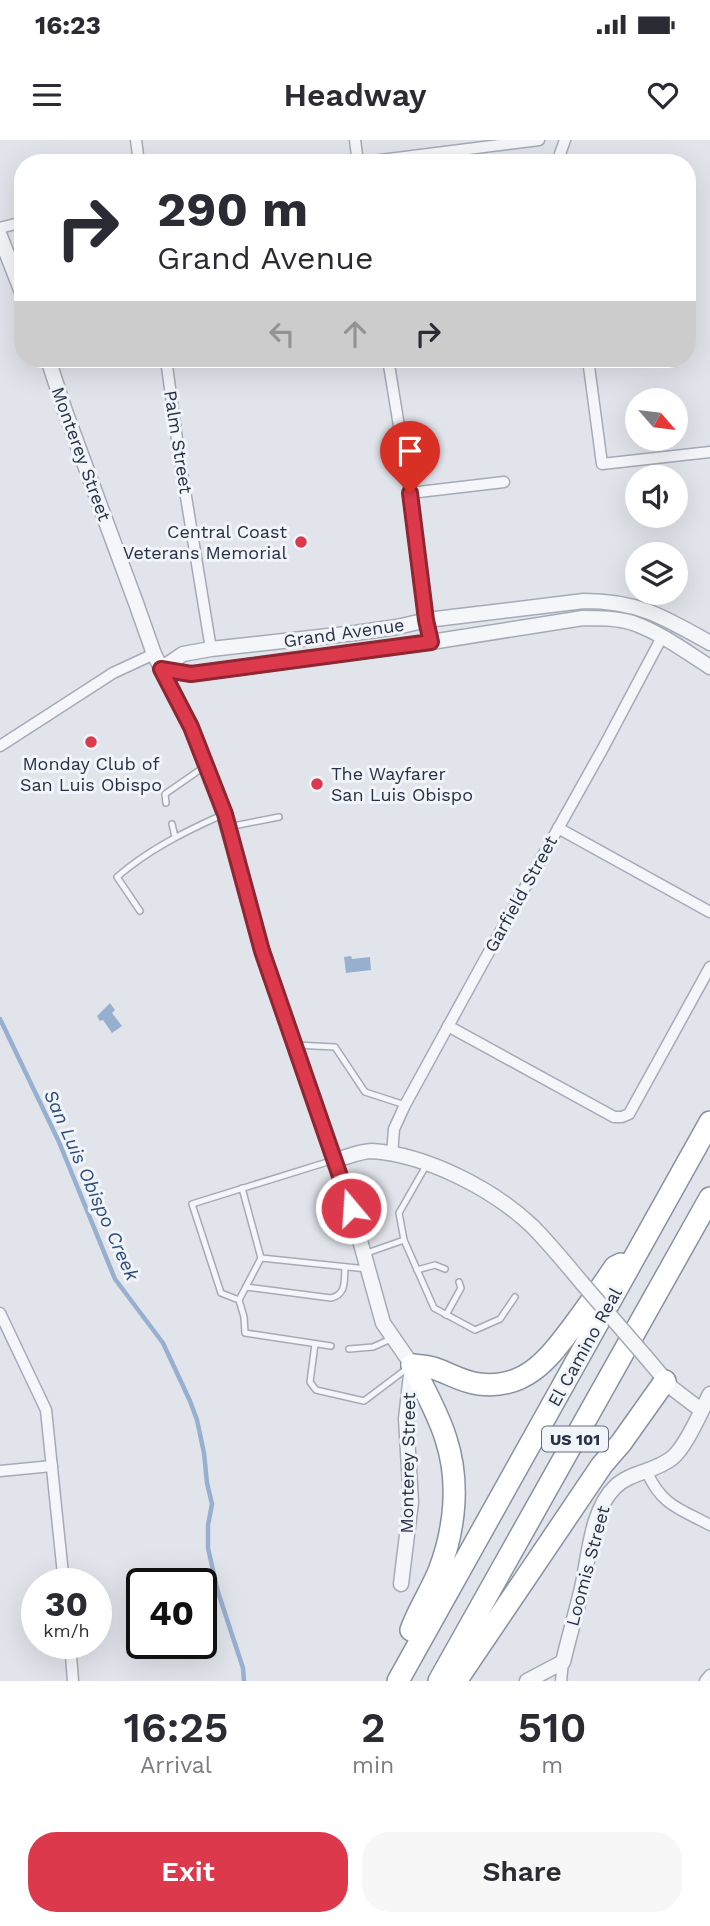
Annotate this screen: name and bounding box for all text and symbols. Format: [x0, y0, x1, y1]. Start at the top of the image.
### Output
text: 16:23 [35, 10, 101, 40]
icon: menu [28, 76, 66, 114]
text: Headway [283, 76, 427, 114]
icon: heart [644, 76, 682, 114]
text: 290 m [157, 180, 308, 238]
icon: right [42, 182, 133, 273]
text: Grand Avenue [157, 239, 374, 277]
icon: left [263, 315, 301, 353]
icon: ahead [336, 315, 374, 353]
icon: right [409, 315, 447, 353]
street label: Monterey Street [47, 384, 116, 524]
north arrow [625, 388, 688, 452]
map controls [625, 388, 688, 605]
street label: Palm Street [160, 389, 197, 495]
pin [380, 421, 440, 493]
icon: arrive [391, 432, 429, 470]
button: sound [625, 465, 688, 528]
place label: Central Coast Veterans Memorial [123, 521, 287, 563]
marker: Central Coast Veterans Memorial [293, 534, 309, 550]
button: layers [625, 542, 688, 605]
street label: Grand Avenue [282, 614, 406, 651]
marker: Monday Club of San Luis Obispo [83, 734, 99, 750]
place label: Monday Club of San Luis Obispo [20, 753, 162, 795]
place label: The Wayfarer San Luis Obispo [331, 763, 473, 805]
marker: The Wayfarer San Luis Obispo [309, 776, 325, 792]
street label: Garfield Street [480, 831, 561, 956]
water label: San Luis Obispo Creek [39, 1086, 144, 1285]
position arrow [314, 1171, 388, 1245]
street label: El Camino Real [543, 1283, 626, 1410]
street label: Monterey Street [396, 1392, 419, 1534]
road number: US 101 [542, 1427, 608, 1452]
street label: Loomis Street [561, 1503, 614, 1628]
speed limit sign: 40 [126, 1568, 217, 1659]
text: 30 [45, 1583, 88, 1625]
text: km/h [43, 1620, 90, 1641]
text: 16:25 [123, 1703, 229, 1752]
text: 2 [361, 1703, 386, 1752]
text: 510 [518, 1703, 586, 1752]
text: Arrival [140, 1752, 212, 1779]
text: min [352, 1752, 394, 1779]
text: m [541, 1752, 563, 1779]
button: Exit [28, 1832, 348, 1912]
button: Share [362, 1832, 682, 1912]

